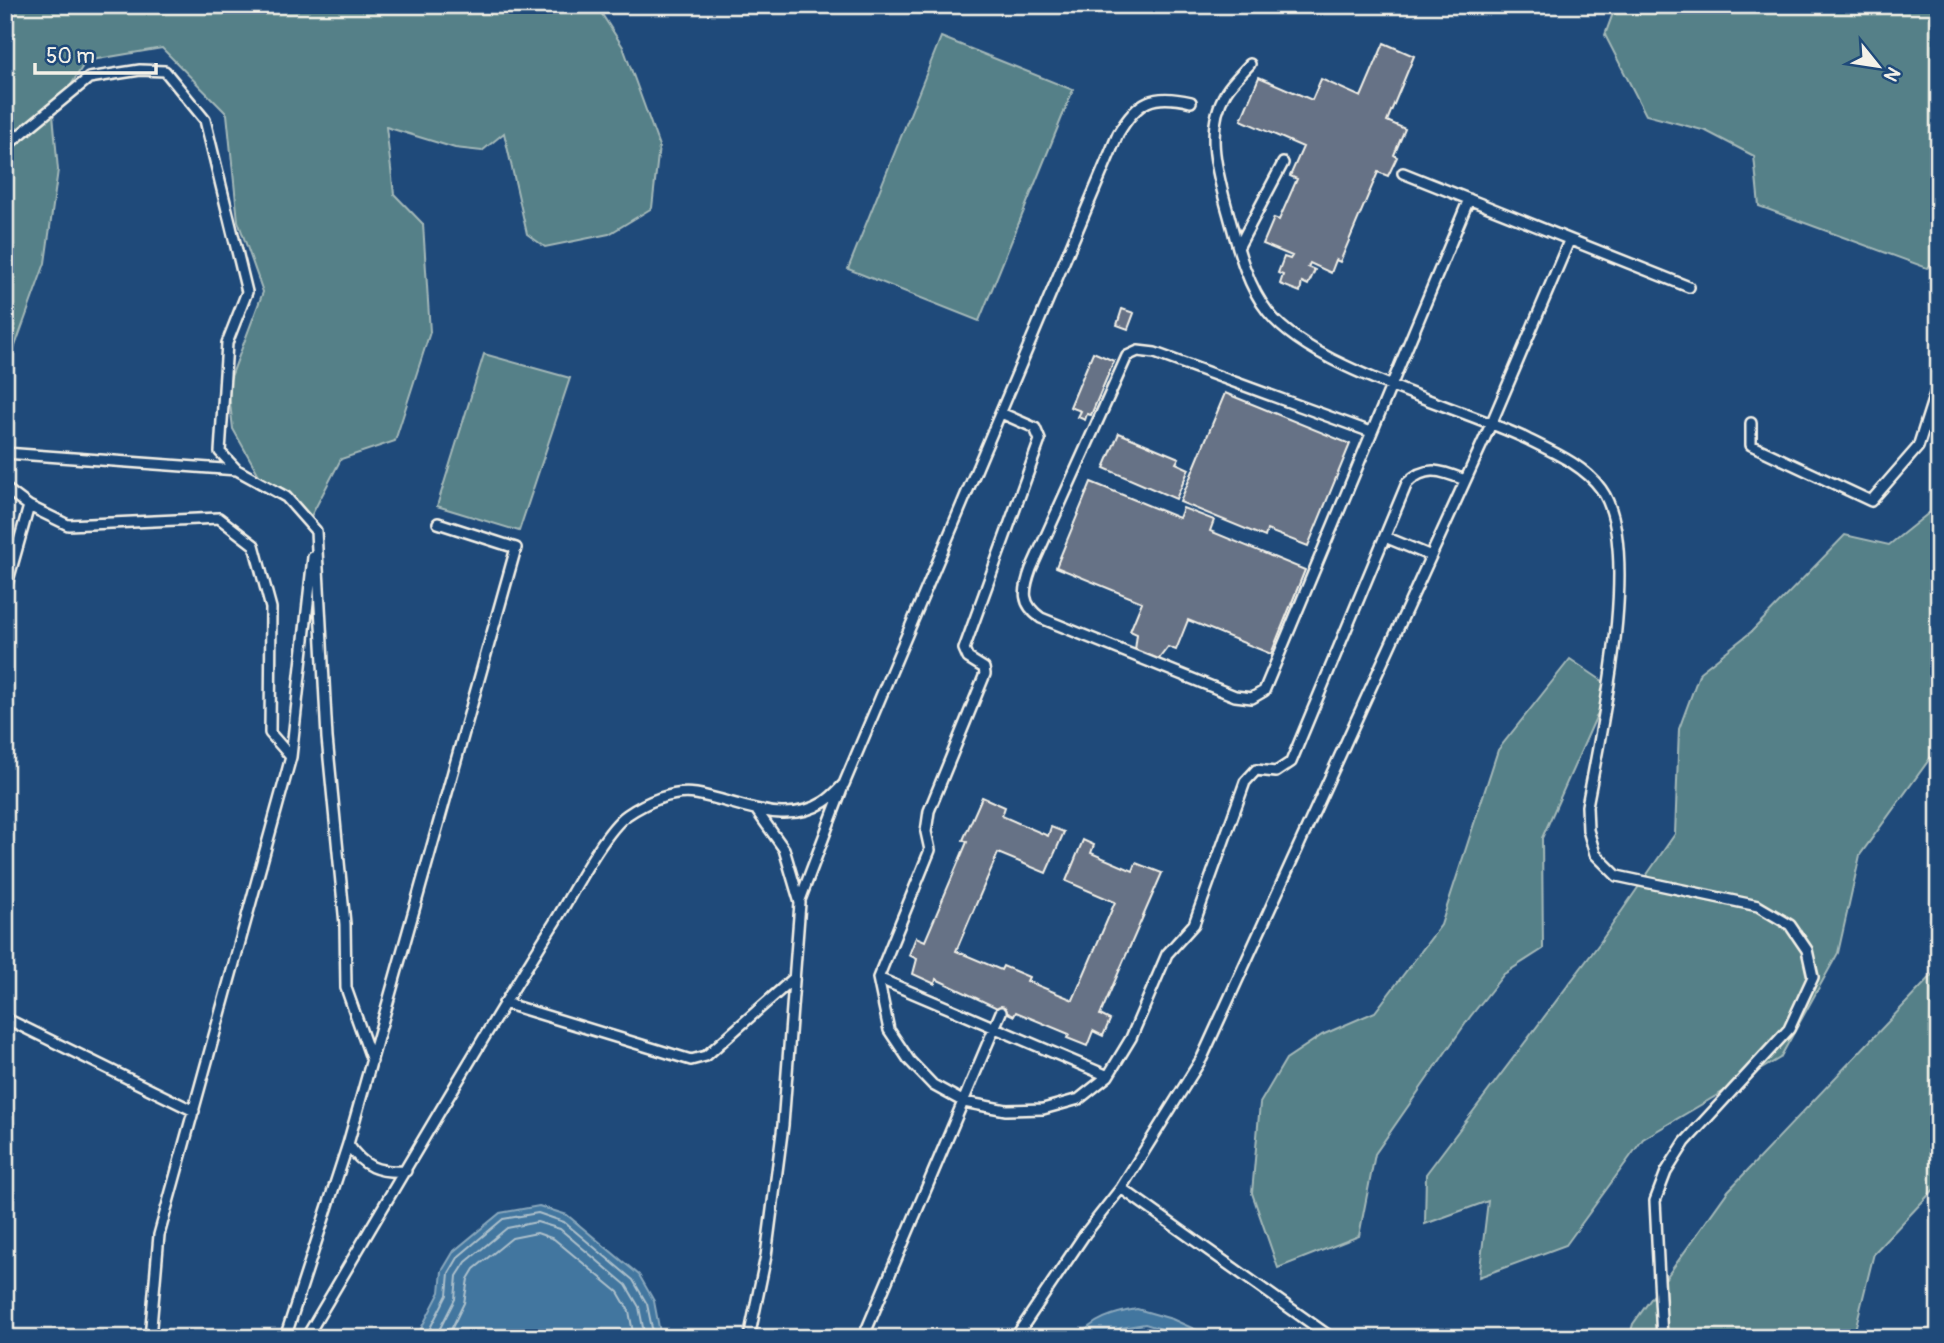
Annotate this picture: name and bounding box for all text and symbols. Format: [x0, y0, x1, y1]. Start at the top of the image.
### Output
scale bar [35, 32, 156, 76]
north arrow [1842, 32, 1912, 102]
text: 50 m [46, 43, 95, 70]
text: N [1878, 62, 1905, 86]

